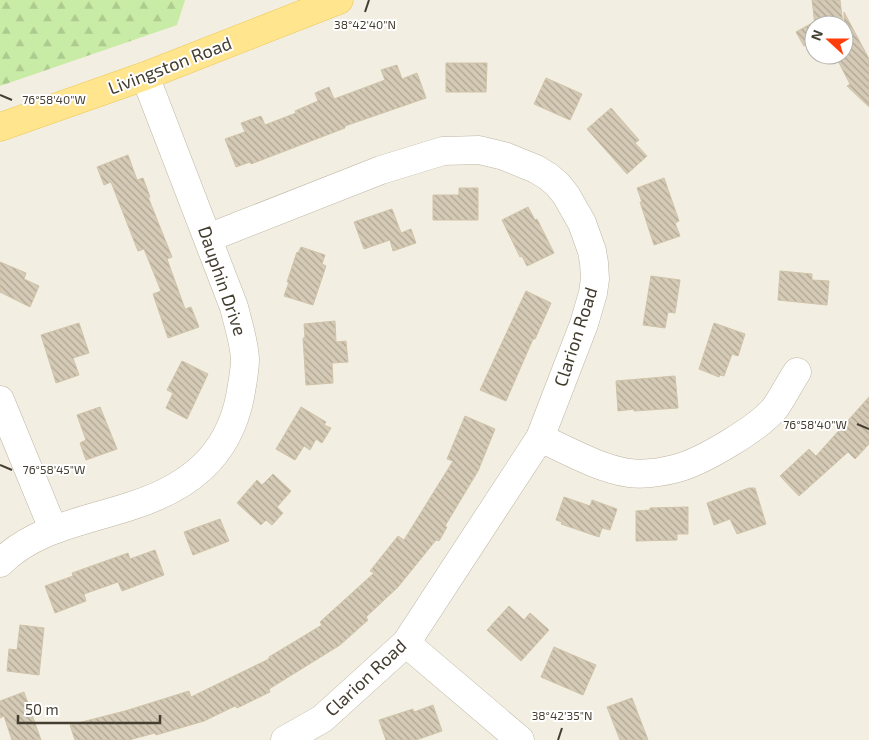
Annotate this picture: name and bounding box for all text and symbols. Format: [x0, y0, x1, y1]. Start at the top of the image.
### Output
north arrow [804, 15, 854, 65]
text: 38°42'40"N [334, 17, 396, 31]
text: N [807, 27, 826, 43]
street label: Livingston Road [105, 31, 234, 99]
text: 76°58'40"W [22, 92, 86, 106]
street label: Dauphin Drive [194, 223, 252, 338]
street label: Clarion Road [549, 284, 601, 389]
text: 76°58'40"W [783, 417, 847, 431]
text: 76°58'45"W [23, 462, 85, 476]
street label: Clarion Road [320, 634, 411, 721]
scale bar [18, 692, 160, 724]
text: 50 m [25, 700, 59, 718]
text: 38°42'35"N [532, 708, 592, 722]

